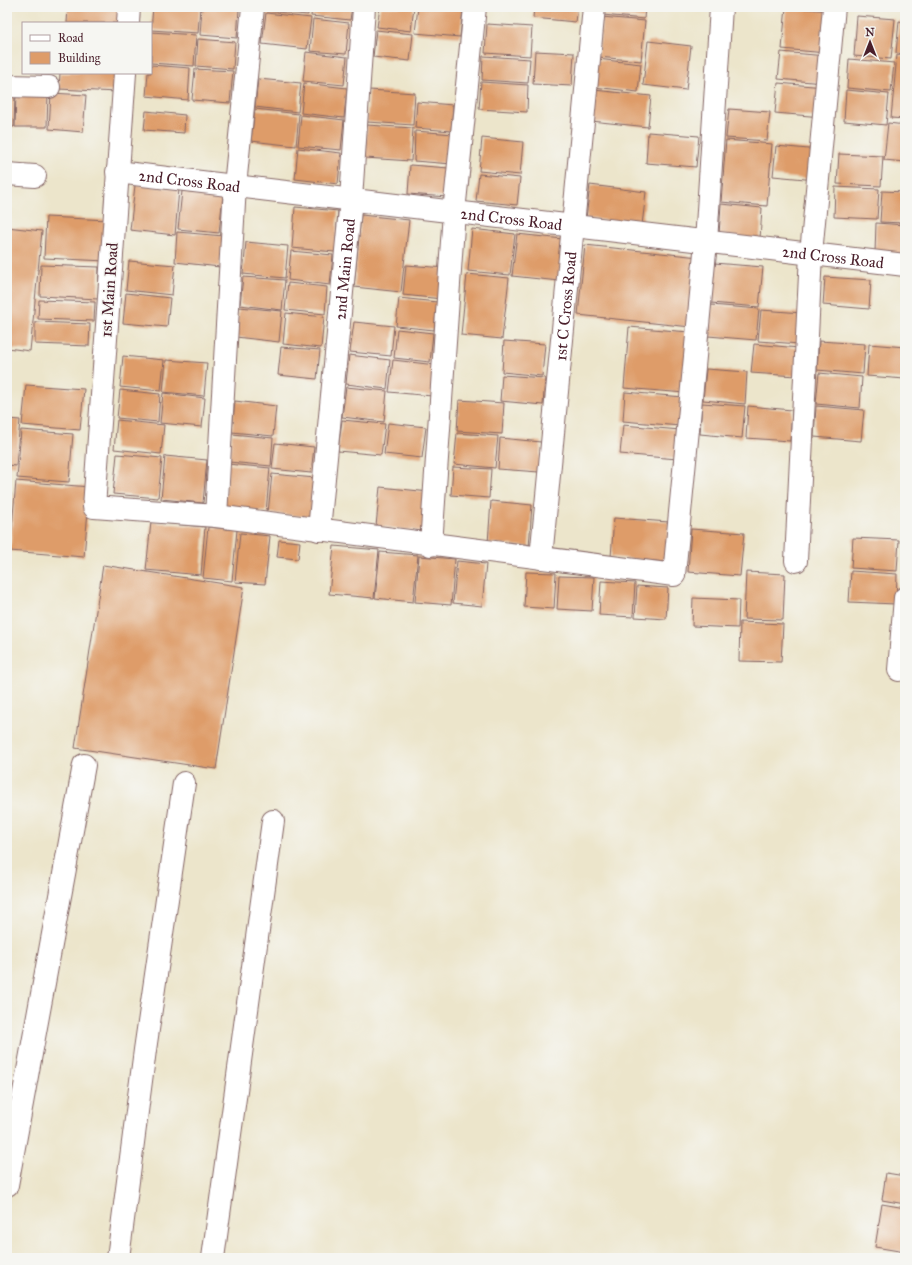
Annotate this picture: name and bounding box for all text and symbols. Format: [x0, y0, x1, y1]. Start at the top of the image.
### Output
legend [22, 22, 152, 74]
north arrow [850, 22, 890, 62]
text: N [865, 26, 875, 39]
text: Road [58, 31, 84, 45]
text: Building [58, 51, 101, 66]
street label: 2nd Cross Road [138, 165, 241, 196]
street label: 2nd Cross Road [459, 203, 563, 234]
street label: 2nd Main Road [330, 218, 359, 321]
street label: 2nd Cross Road [781, 241, 885, 272]
street label: 1st Main Road [96, 242, 122, 338]
street label: 1st C Cross Road [551, 251, 580, 362]

